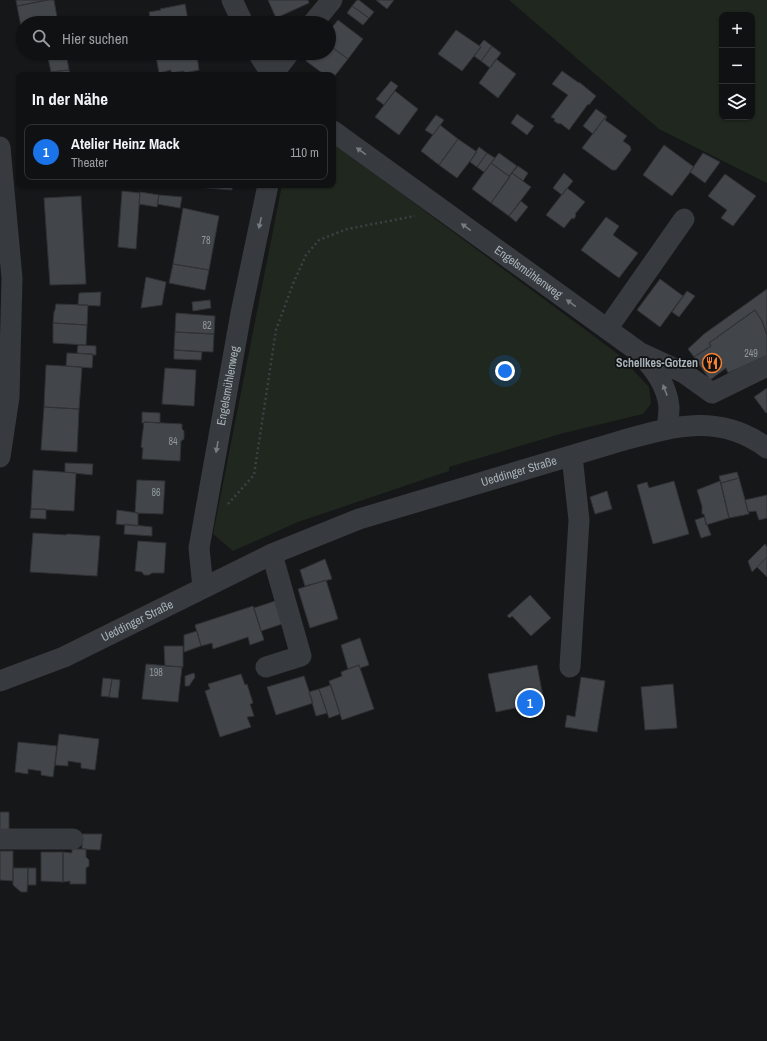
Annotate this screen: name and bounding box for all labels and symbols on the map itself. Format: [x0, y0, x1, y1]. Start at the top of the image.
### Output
one-way arrow [355, 147, 366, 155]
one-way arrow [256, 217, 262, 229]
one-way arrow [461, 223, 471, 231]
house number: 78 [201, 234, 211, 247]
street label: Engelsmühlenweg [491, 242, 566, 302]
one-way arrow [566, 299, 577, 307]
house number: 82 [202, 319, 212, 332]
street label: Engelsmühlenweg [213, 344, 243, 427]
house number: 249 [744, 347, 758, 360]
restaurant icon: Schellkes-Gotzen [701, 352, 723, 374]
place label: Schellkes-Gotzen [616, 355, 698, 371]
your location [495, 361, 515, 381]
one-way arrow [661, 384, 667, 396]
house number: 84 [168, 435, 178, 448]
one-way arrow [214, 441, 220, 453]
street label: Ueddinger Straße [479, 452, 559, 490]
house number: 86 [151, 486, 161, 499]
street label: Ueddinger Straße [98, 596, 176, 645]
house number: 198 [149, 666, 163, 679]
pin: 1 [517, 688, 543, 718]

